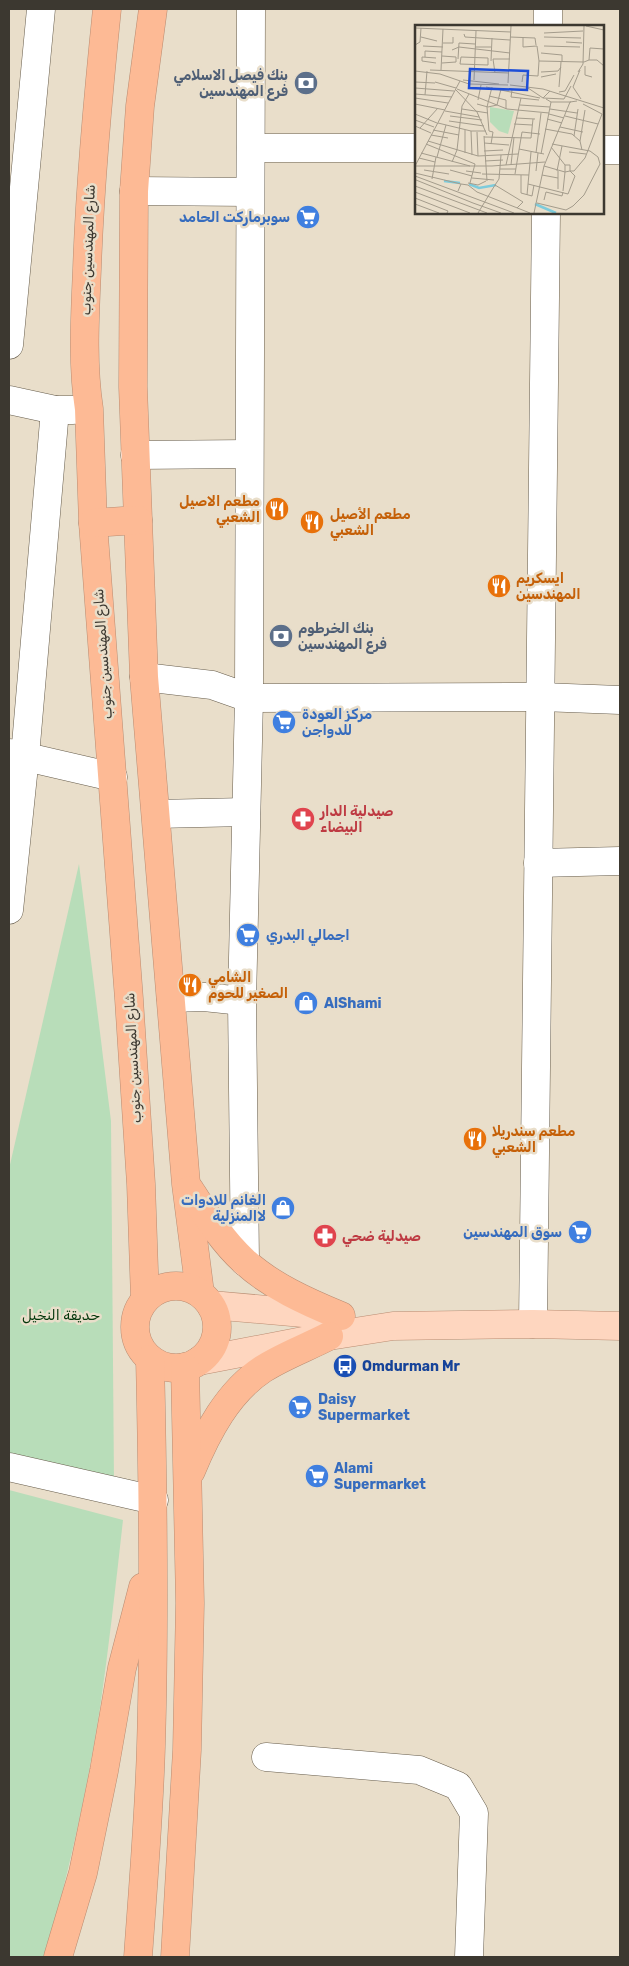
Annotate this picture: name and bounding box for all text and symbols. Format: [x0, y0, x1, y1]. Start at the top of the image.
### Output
inset map [415, 25, 604, 214]
place label: بنك فيصل الاسلامي فرع المهندسين [173, 67, 288, 101]
bank icon: بنك فيصل الاسلامي فرع المهندسين [293, 70, 319, 96]
street label: شارع المهندسين جنوب [77, 184, 101, 316]
supermarket icon: سوبرماركت الحامد [295, 204, 321, 230]
place label: سوبرماركت الحامد [179, 209, 290, 226]
place label: مطعم الاصيل الشعبي [179, 493, 260, 528]
restaurant icon: مطعم الاصيل الشعبي [264, 496, 290, 522]
place label: مطعم الأصيل الشعبي [330, 506, 411, 541]
restaurant icon: مطعم الأصيل الشعبي [299, 509, 325, 535]
place label: ايسكريم المهندسين [516, 570, 581, 603]
restaurant icon: ايسكريم المهندسين [486, 573, 512, 599]
street label: شارع المهندسين جنوب [90, 588, 118, 720]
place label: بنك الخرطوم فرع المهندسين [298, 620, 387, 654]
bank icon: بنك الخرطوم فرع المهندسين [268, 623, 294, 649]
place label: مركز العودة للدواجن [302, 706, 372, 739]
supermarket icon: مركز العودة للدواجن [271, 709, 297, 735]
place label: صيدلية الدار البيضاء [319, 803, 393, 836]
pharmacy icon: صيدلية الدار البيضاء [290, 806, 316, 832]
supermarket icon: اجمالي البدري [235, 922, 261, 948]
place label: اجمالي البدري [266, 927, 350, 946]
place label: الشامي الصغير للحوم [208, 969, 288, 1003]
restaurant icon: الشامي الصغير للحوم [177, 972, 203, 998]
shop icon: AlShami [293, 990, 319, 1016]
street label: شارع المهندسين جنوب [121, 992, 147, 1124]
place label: AlShami [324, 995, 382, 1012]
place label: مطعم سندريلا الشعبي [492, 1123, 575, 1158]
restaurant icon: مطعم سندريلا الشعبي [462, 1126, 488, 1152]
place label: الغانم للادوات لاالمنزلية [181, 1192, 266, 1225]
shop icon: الغانم للادوات لاالمنزلية [270, 1195, 296, 1221]
supermarket icon: سوق المهندسين [567, 1219, 593, 1245]
pharmacy icon: صيدلية ضحي [312, 1223, 338, 1249]
place label: سوق المهندسين [463, 1224, 562, 1241]
place label: صيدلية ضحي [342, 1228, 421, 1247]
park label: حديقة النخيل [22, 1307, 100, 1324]
bus stop icon: Omdurman Mr [332, 1353, 358, 1379]
place label: Omdurman Mr [362, 1358, 461, 1375]
place label: Daisy Supermarket [318, 1391, 410, 1424]
supermarket icon: Daisy Supermarket [287, 1394, 313, 1420]
place label: Alami Supermarket [334, 1460, 426, 1493]
supermarket icon: Alami Supermarket [304, 1463, 330, 1489]

